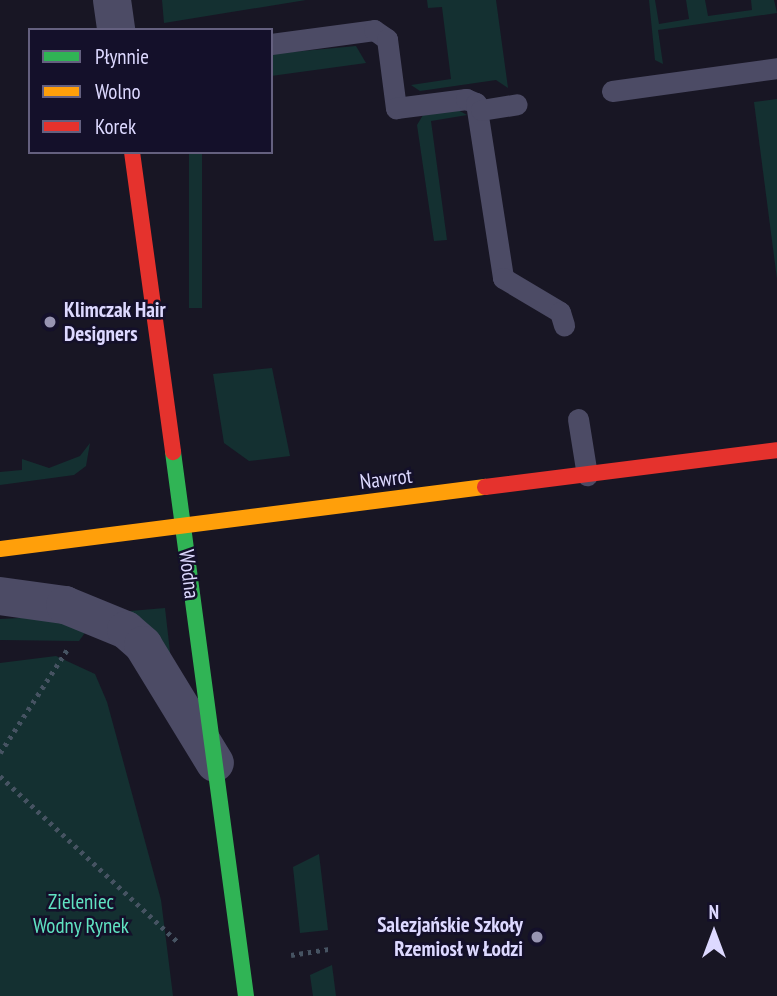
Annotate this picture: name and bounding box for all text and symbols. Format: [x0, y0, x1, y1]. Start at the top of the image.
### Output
legend [28, 28, 273, 154]
text: Płynnie [95, 43, 149, 70]
text: Wolno [95, 78, 141, 105]
text: Korek [95, 113, 136, 140]
place label: Klimczak Hair Designers [64, 297, 166, 347]
marker: Klimczak Hair Designers [42, 314, 58, 330]
street label: Nawrot [358, 463, 414, 495]
street label: Wodna [173, 548, 205, 600]
park label: Zieleniec Wodny Rynek [33, 889, 129, 939]
north arrow [679, 898, 749, 968]
text: N [709, 900, 719, 924]
place label: Salezjańskie Szkoły Rzemiosł w Łodzi [377, 912, 523, 962]
marker: Salezjańskie Szkoły Rzemiosł w Łodzi [529, 929, 545, 945]

